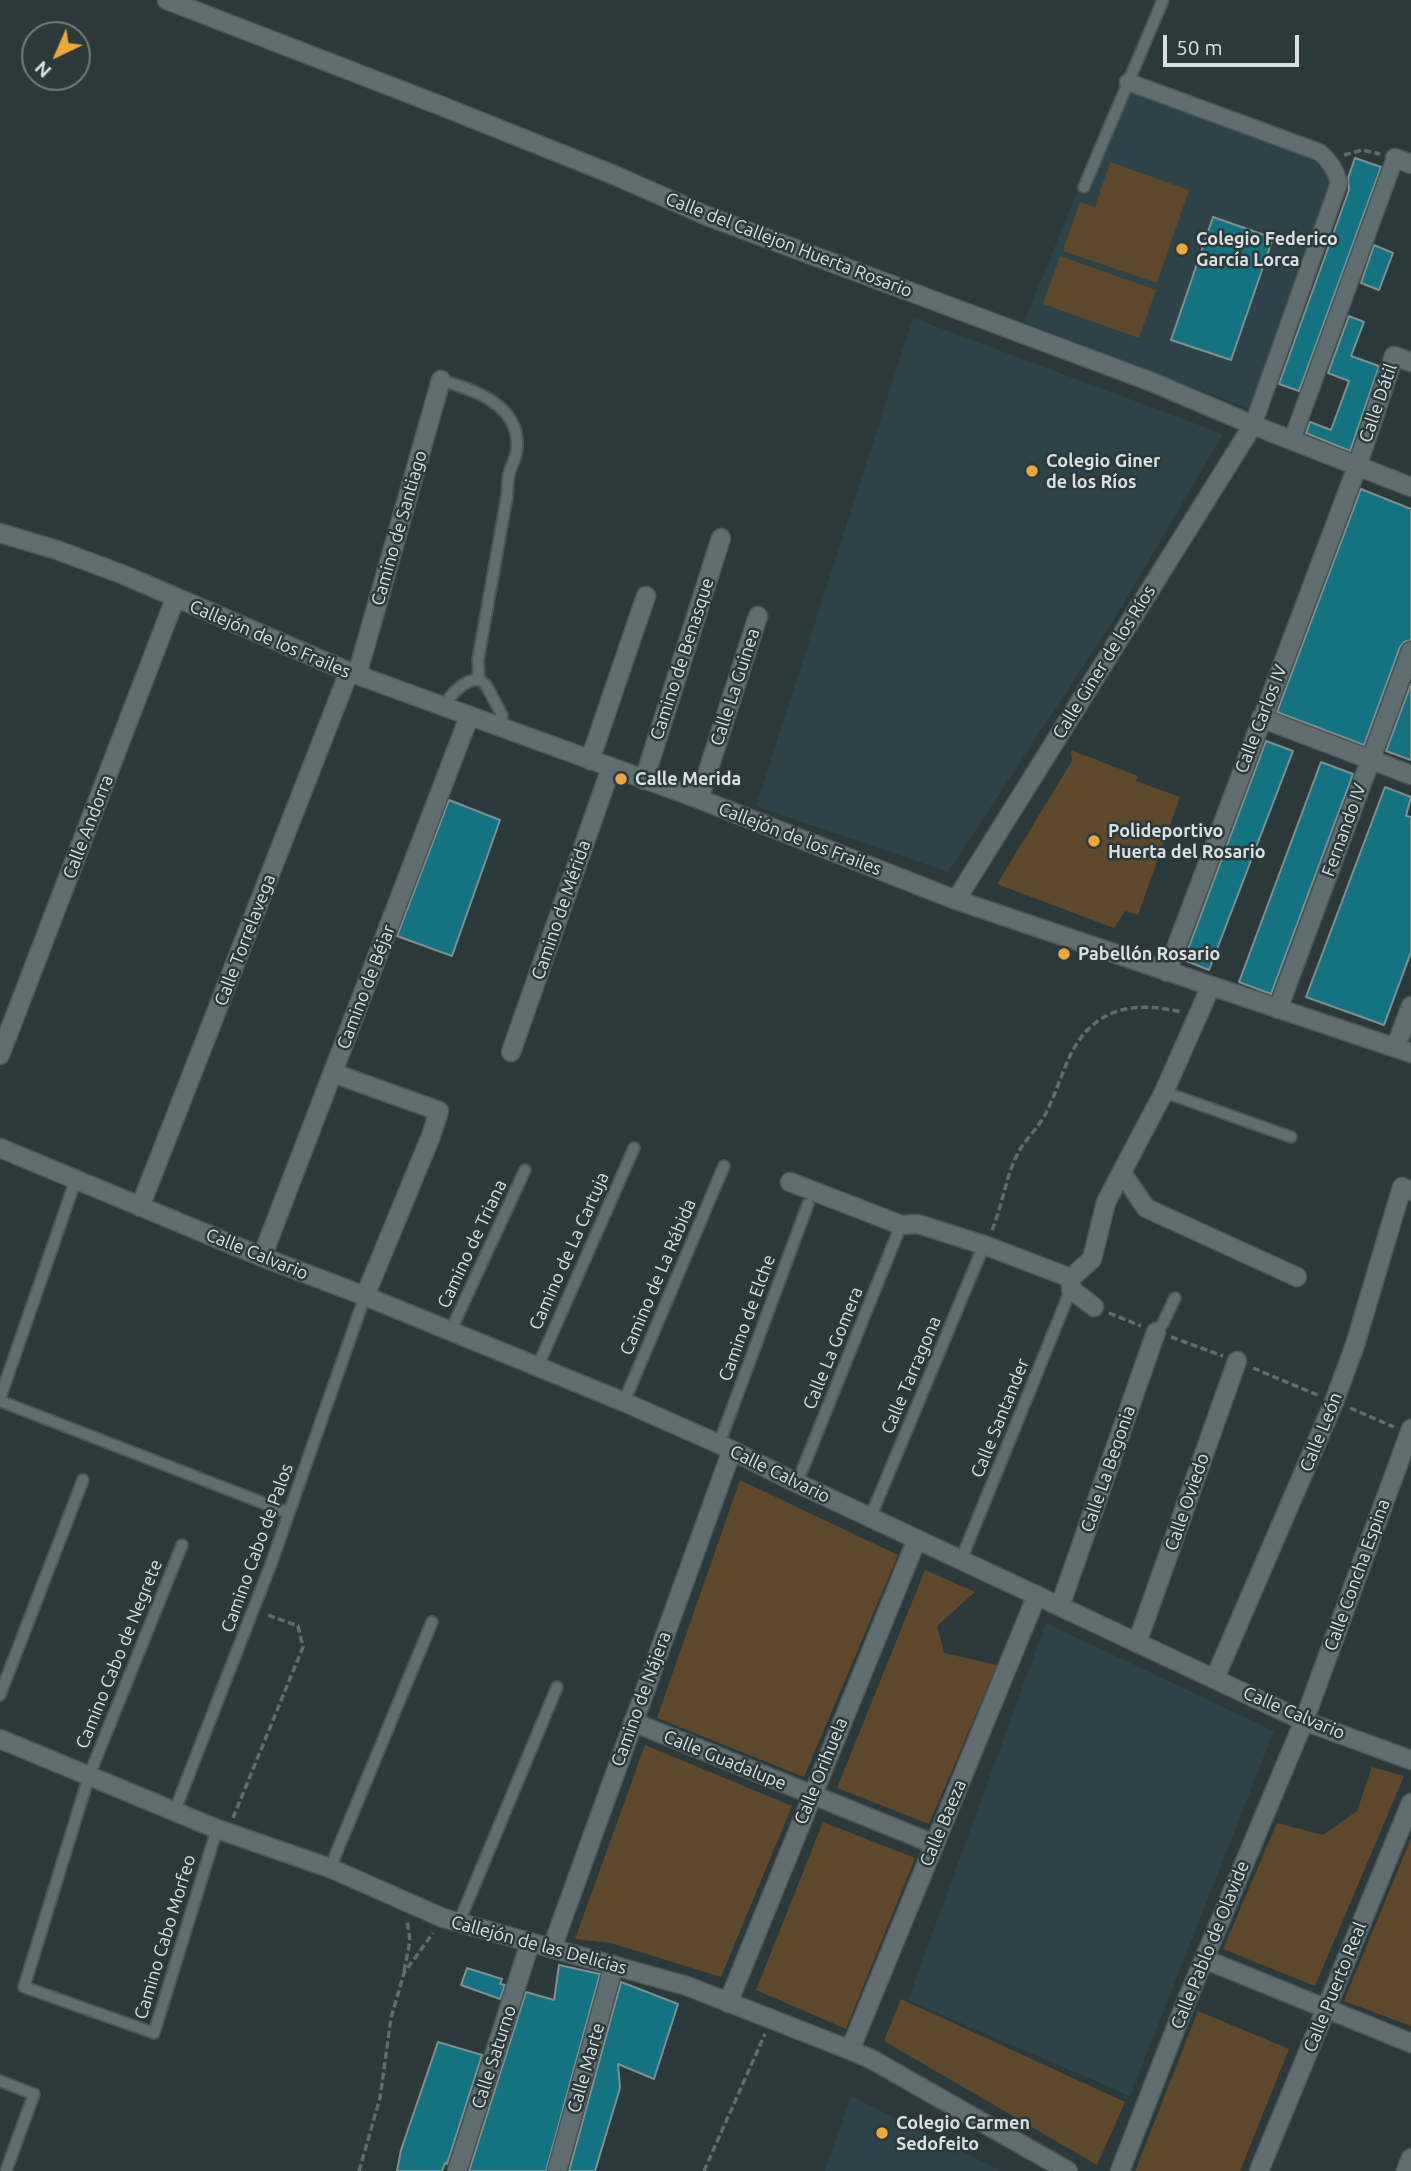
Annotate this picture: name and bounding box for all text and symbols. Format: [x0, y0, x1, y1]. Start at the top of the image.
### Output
north arrow [21, 21, 91, 91]
scale bar [1166, 21, 1302, 65]
text: 50 m [1176, 35, 1223, 59]
text: N [30, 57, 56, 83]
street label: Calle del Callejon Huerta Rosario [663, 188, 915, 302]
place label: Colegio Federico García Lorca [1196, 228, 1338, 270]
marker: Colegio Federico García Lorca [1174, 241, 1190, 257]
street label: Calle Dátil [1354, 361, 1402, 445]
street label: Camino de Santiago [367, 448, 431, 608]
place label: Colegio Giner de los Ríos [1046, 450, 1160, 492]
marker: Colegio Giner de los Ríos [1024, 463, 1040, 479]
street label: Camino de Benasque [646, 575, 718, 743]
street label: Calle Giner de los Ríos [1048, 581, 1160, 743]
street label: Callejón de los Frailes [186, 595, 354, 683]
street label: Calle La Guinea [706, 625, 764, 749]
street label: Calle Carlos IV [1230, 662, 1292, 776]
place label: Calle Merida [635, 768, 741, 790]
marker: Calle Merida [613, 771, 629, 787]
street label: Calle Andorra [58, 772, 118, 882]
street label: Fernando IV [1317, 781, 1371, 879]
street label: Callejón de los Frailes [715, 798, 885, 880]
place label: Polideportivo Huerta del Rosario [1108, 820, 1266, 862]
marker: Polideportivo Huerta del Rosario [1086, 833, 1102, 849]
street label: Camino de Mérida [527, 837, 595, 983]
street label: Calle Torrelavega [210, 871, 280, 1009]
street label: Camino de Béjar [332, 922, 400, 1052]
place label: Pabellón Rosario [1078, 943, 1220, 965]
marker: Pabellón Rosario [1056, 946, 1072, 962]
street label: Camino de La Cartuja [524, 1169, 614, 1333]
street label: Camino de Triana [433, 1176, 511, 1312]
street label: Camino de La Rábida [615, 1196, 701, 1358]
street label: Calle Calvario [203, 1224, 311, 1284]
street label: Camino de Elche [714, 1252, 780, 1384]
street label: Calle La Gomera [799, 1284, 867, 1412]
street label: Calle Tarragona [877, 1313, 945, 1437]
street label: Calle Santander [966, 1355, 1034, 1481]
street label: Calle León [1295, 1389, 1347, 1475]
street label: Calle La Begonia [1076, 1403, 1140, 1535]
street label: Calle Calvario [726, 1441, 834, 1507]
street label: Calle Oviedo [1160, 1450, 1214, 1554]
street label: Camino Cabo de Palos [216, 1461, 298, 1635]
street label: Calle Concha Espina [1319, 1496, 1395, 1654]
street label: Camino Cabo de Negrete [71, 1556, 167, 1752]
street label: Camino de Nájera [607, 1628, 675, 1770]
street label: Calle Calvario [1240, 1682, 1348, 1744]
street label: Calle Orihuela [790, 1714, 852, 1828]
street label: Calle Guadalupe [660, 1726, 790, 1794]
street label: Calle Baeza [915, 1776, 971, 1870]
street label: Camino Cabo Morfeo [130, 1852, 200, 2022]
street label: Calle Pablo de Olavide [1166, 1858, 1254, 2032]
street label: Callejón de las Delicias [449, 1911, 629, 1979]
street label: Calle Puerto Real [1299, 1919, 1371, 2055]
street label: Calle Saturno [467, 2003, 521, 2111]
street label: Calle Marte [563, 2021, 609, 2115]
place label: Colegio Carmen Sedofeito [896, 2112, 1030, 2154]
marker: Colegio Carmen Sedofeito [874, 2125, 890, 2141]

